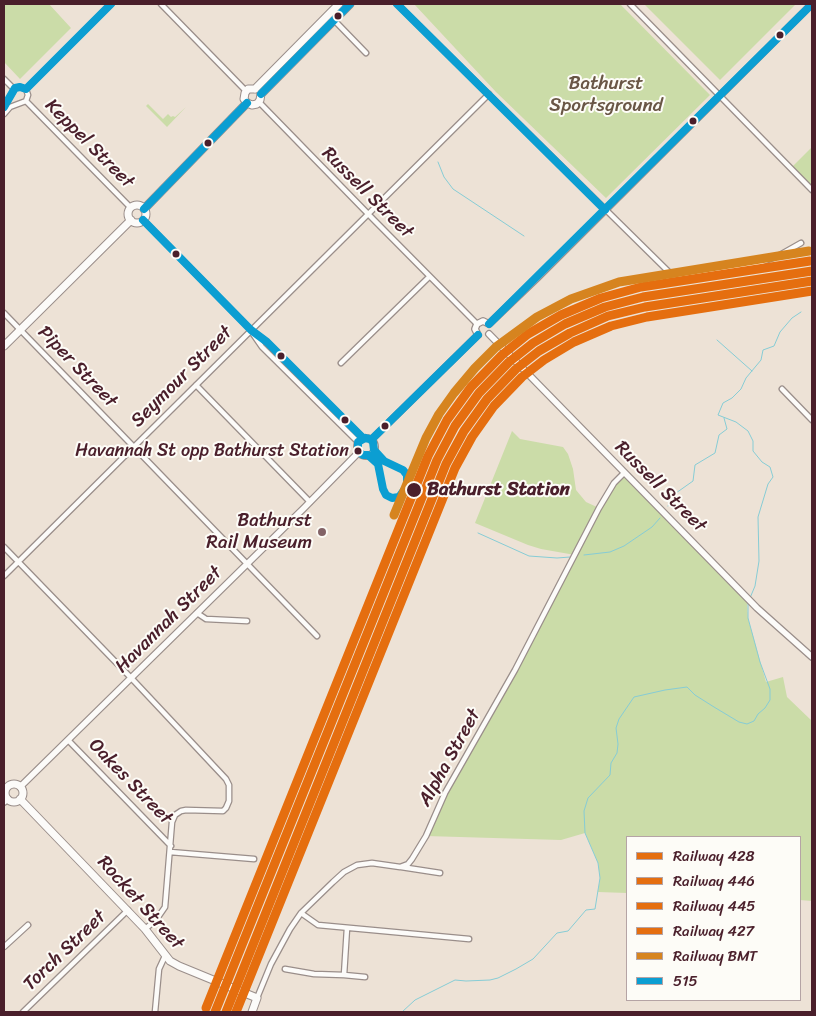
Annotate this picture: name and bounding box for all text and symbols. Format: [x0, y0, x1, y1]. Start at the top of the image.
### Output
unlabelled marker [333, 11, 343, 21]
unlabelled marker [775, 30, 785, 40]
park label: Bathurst Sportsground [549, 73, 663, 117]
street label: Keppel Street [40, 95, 138, 193]
unlabelled marker [688, 116, 698, 126]
unlabelled marker [203, 138, 213, 148]
street label: Russell Street [317, 143, 417, 243]
unlabelled marker [171, 249, 181, 259]
street label: Piper Street [32, 321, 122, 413]
street label: Seymour Street [127, 322, 237, 432]
unlabelled marker [276, 351, 286, 361]
unlabelled marker [340, 415, 350, 425]
unlabelled marker [380, 421, 390, 431]
street label: Russell Street [610, 437, 710, 537]
place label: Havannah St opp Bathurst Station [75, 440, 349, 462]
marker: Havannah St opp Bathurst Station [353, 446, 363, 456]
place label: Bathurst Station [427, 479, 570, 501]
marker: Bathurst Station [405, 481, 423, 499]
place label: Bathurst Rail Museum [206, 510, 312, 554]
marker: Bathurst Rail Museum [316, 526, 328, 538]
street label: Havannah Street [111, 562, 227, 678]
street label: Alpha Street [414, 705, 486, 811]
street label: Oakes Street [83, 734, 177, 830]
legend [626, 836, 801, 1001]
text: Railway 428 [673, 843, 755, 869]
street label: Rocket Street [92, 851, 188, 955]
text: Railway 446 [673, 868, 755, 894]
text: Railway 445 [673, 893, 755, 919]
street label: Torch Street [19, 906, 111, 996]
text: Railway 427 [673, 918, 754, 944]
text: Railway BMT [673, 943, 757, 969]
text: 515 [673, 968, 698, 994]

